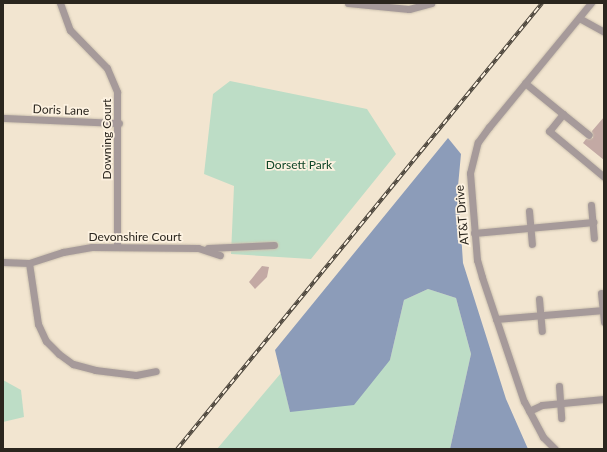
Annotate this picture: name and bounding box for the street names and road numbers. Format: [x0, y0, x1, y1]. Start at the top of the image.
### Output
street label: Downing Court [100, 99, 114, 179]
street label: Doris Lane [33, 102, 89, 118]
street label: AT&T Drive [452, 184, 472, 246]
street label: Devonshire Court [88, 230, 182, 244]

